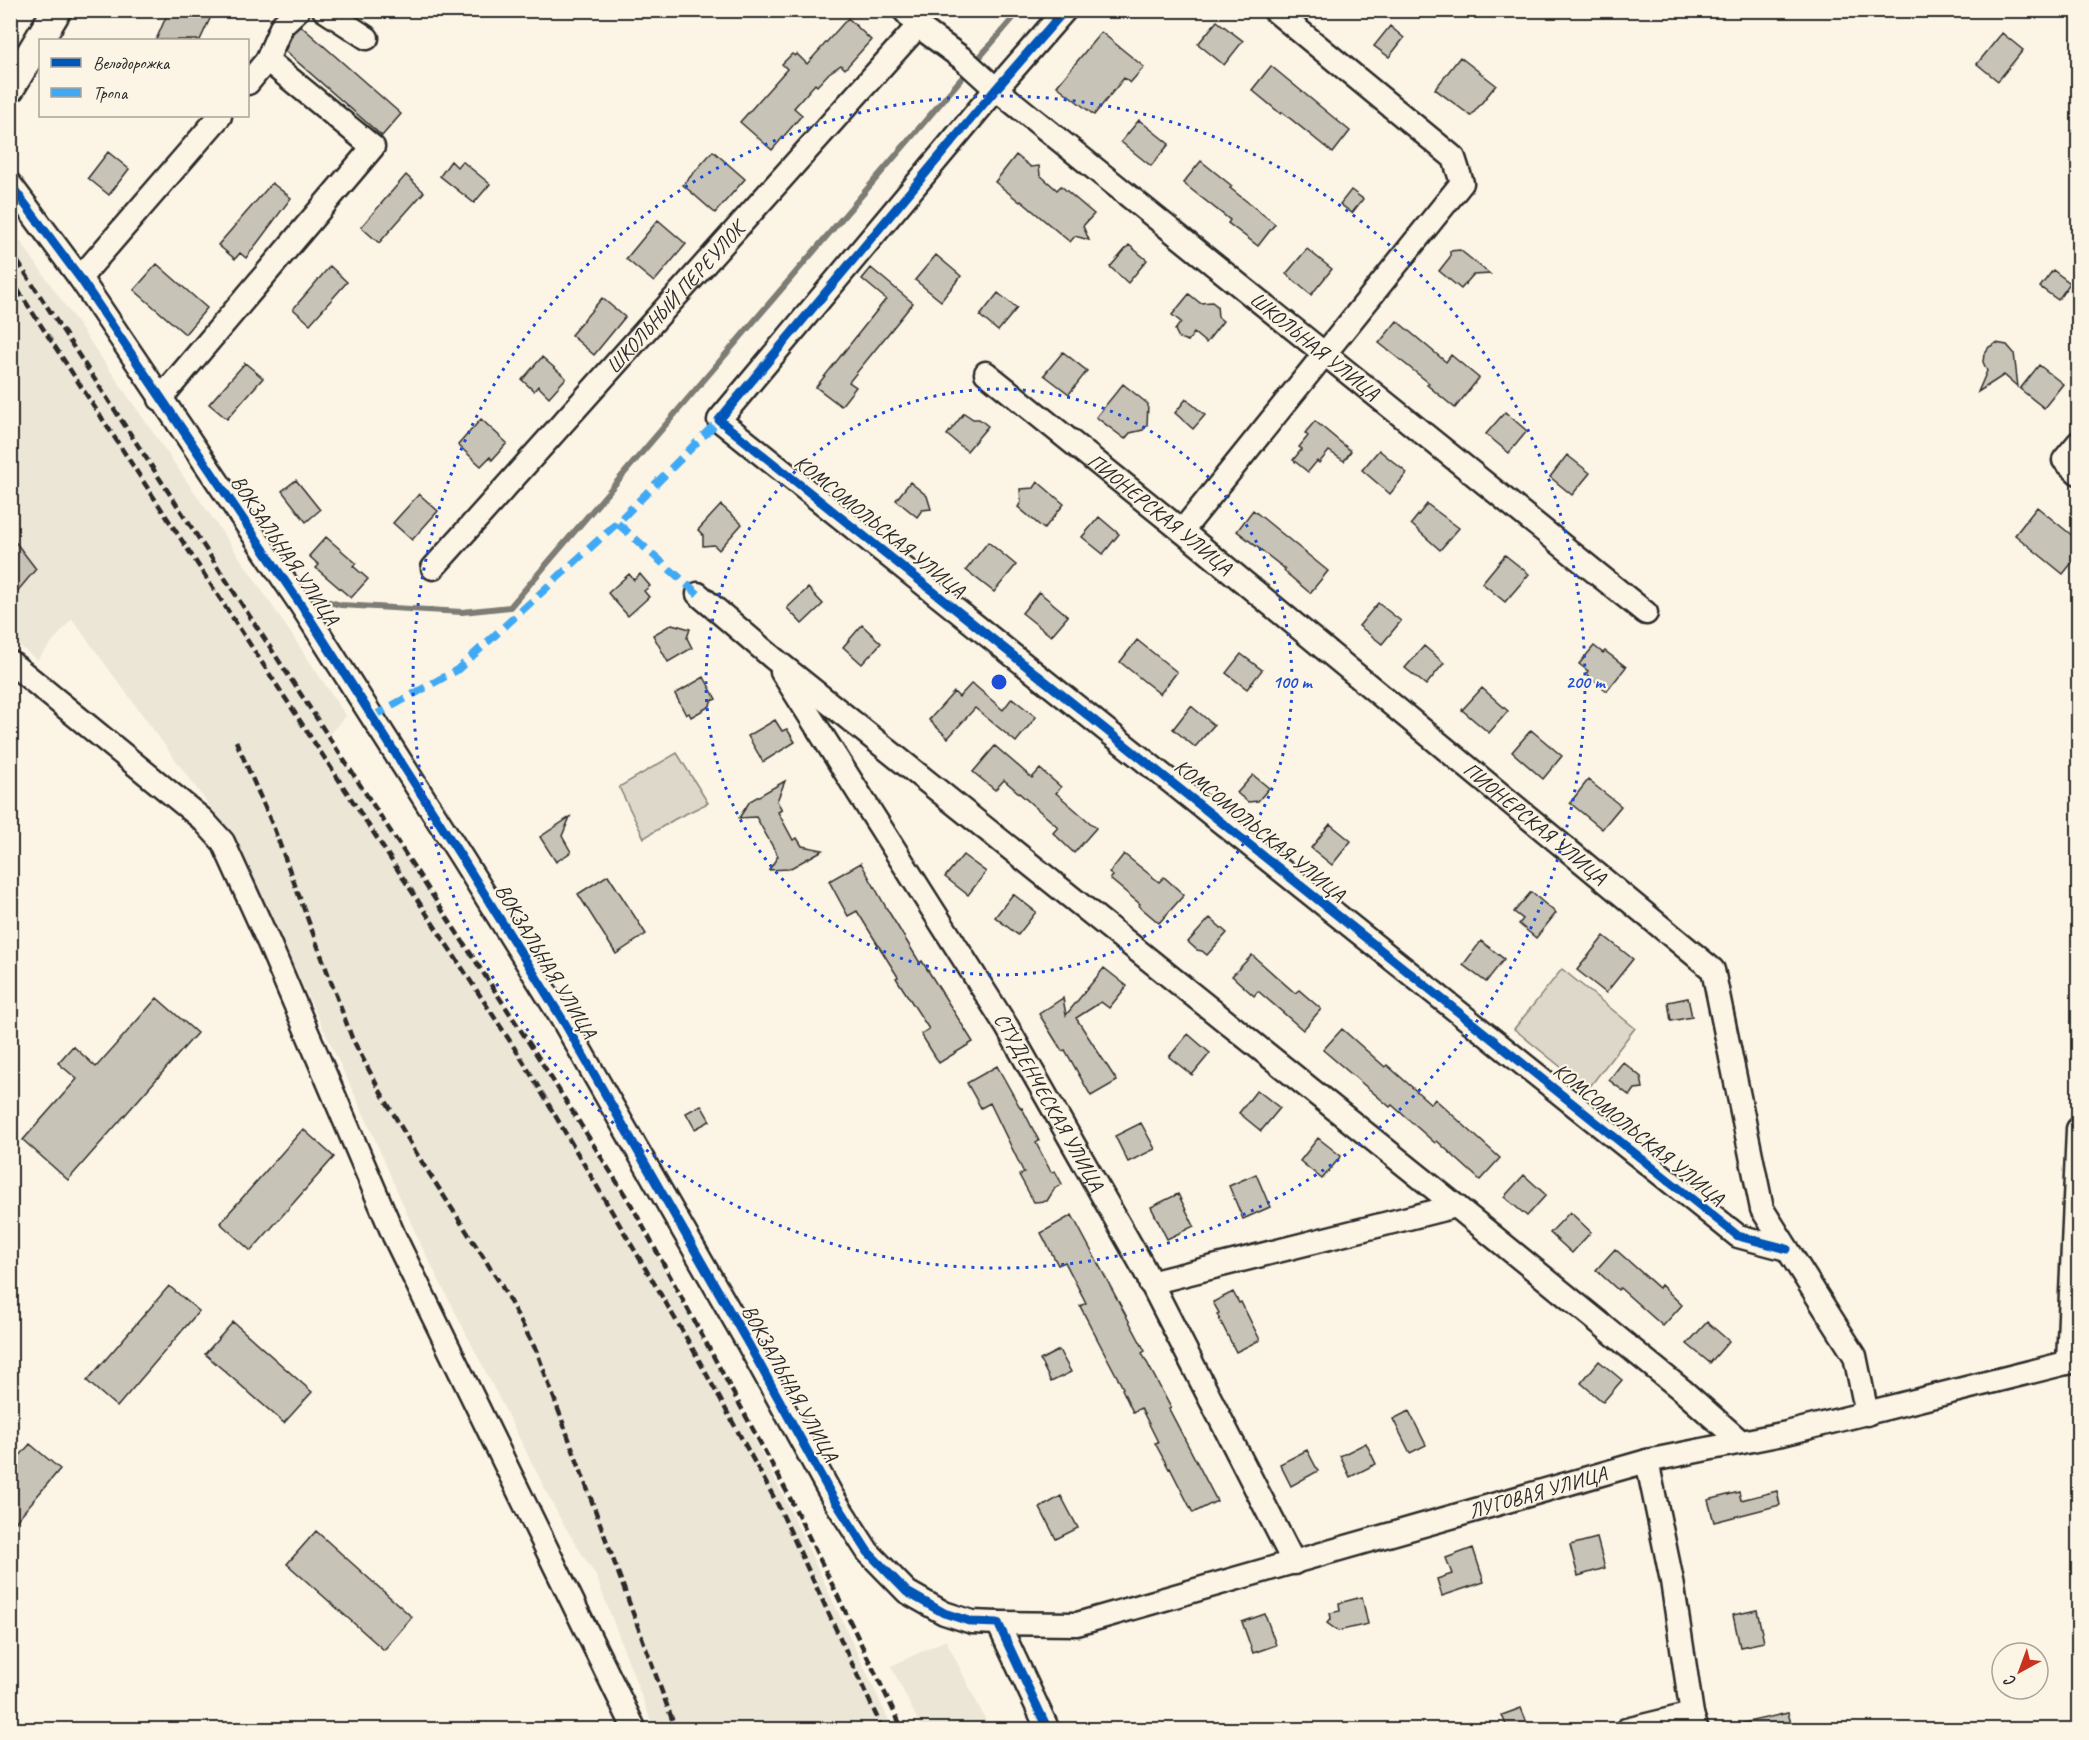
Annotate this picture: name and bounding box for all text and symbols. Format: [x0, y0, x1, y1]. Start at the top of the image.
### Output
legend [39, 39, 249, 117]
text: Велодорожка [93, 52, 171, 74]
text: Тропа [93, 82, 129, 104]
street label: ШКОЛЬНЫЙ ПЕРЕУЛОК [600, 213, 753, 379]
street label: ШКОЛЬНАЯ УЛИЦА [1245, 286, 1385, 406]
street label: ПИОНЕРСКАЯ УЛИЦА [1083, 447, 1238, 580]
street label: КОМСОМОЛЬСКАЯ УЛИЦА [789, 449, 971, 603]
street label: ВОКЗАЛЬНАЯ УЛИЦА [225, 470, 346, 631]
text: 100 m [1273, 671, 1313, 693]
text: 200 m [1566, 671, 1606, 693]
centre of rings [989, 672, 1009, 692]
street label: КОМСОМОЛЬСКАЯ УЛИЦА [1169, 753, 1351, 907]
street label: ПИОНЕРСКАЯ УЛИЦА [1458, 756, 1613, 890]
street label: ВОКЗАЛЬНАЯ УЛИЦА [490, 879, 603, 1044]
street label: СТУДЕНЧЕСКАЯ УЛИЦА [988, 1008, 1110, 1195]
street label: КОМСОМОЛЬСКАЯ УЛИЦА [1548, 1057, 1730, 1211]
street label: ВОКЗАЛЬНАЯ УЛИЦА [736, 1300, 845, 1467]
street label: ЛУГОВАЯ УЛИЦА [1466, 1460, 1611, 1524]
north arrow [1990, 1641, 2050, 1701]
text: С [2000, 1670, 2020, 1692]

